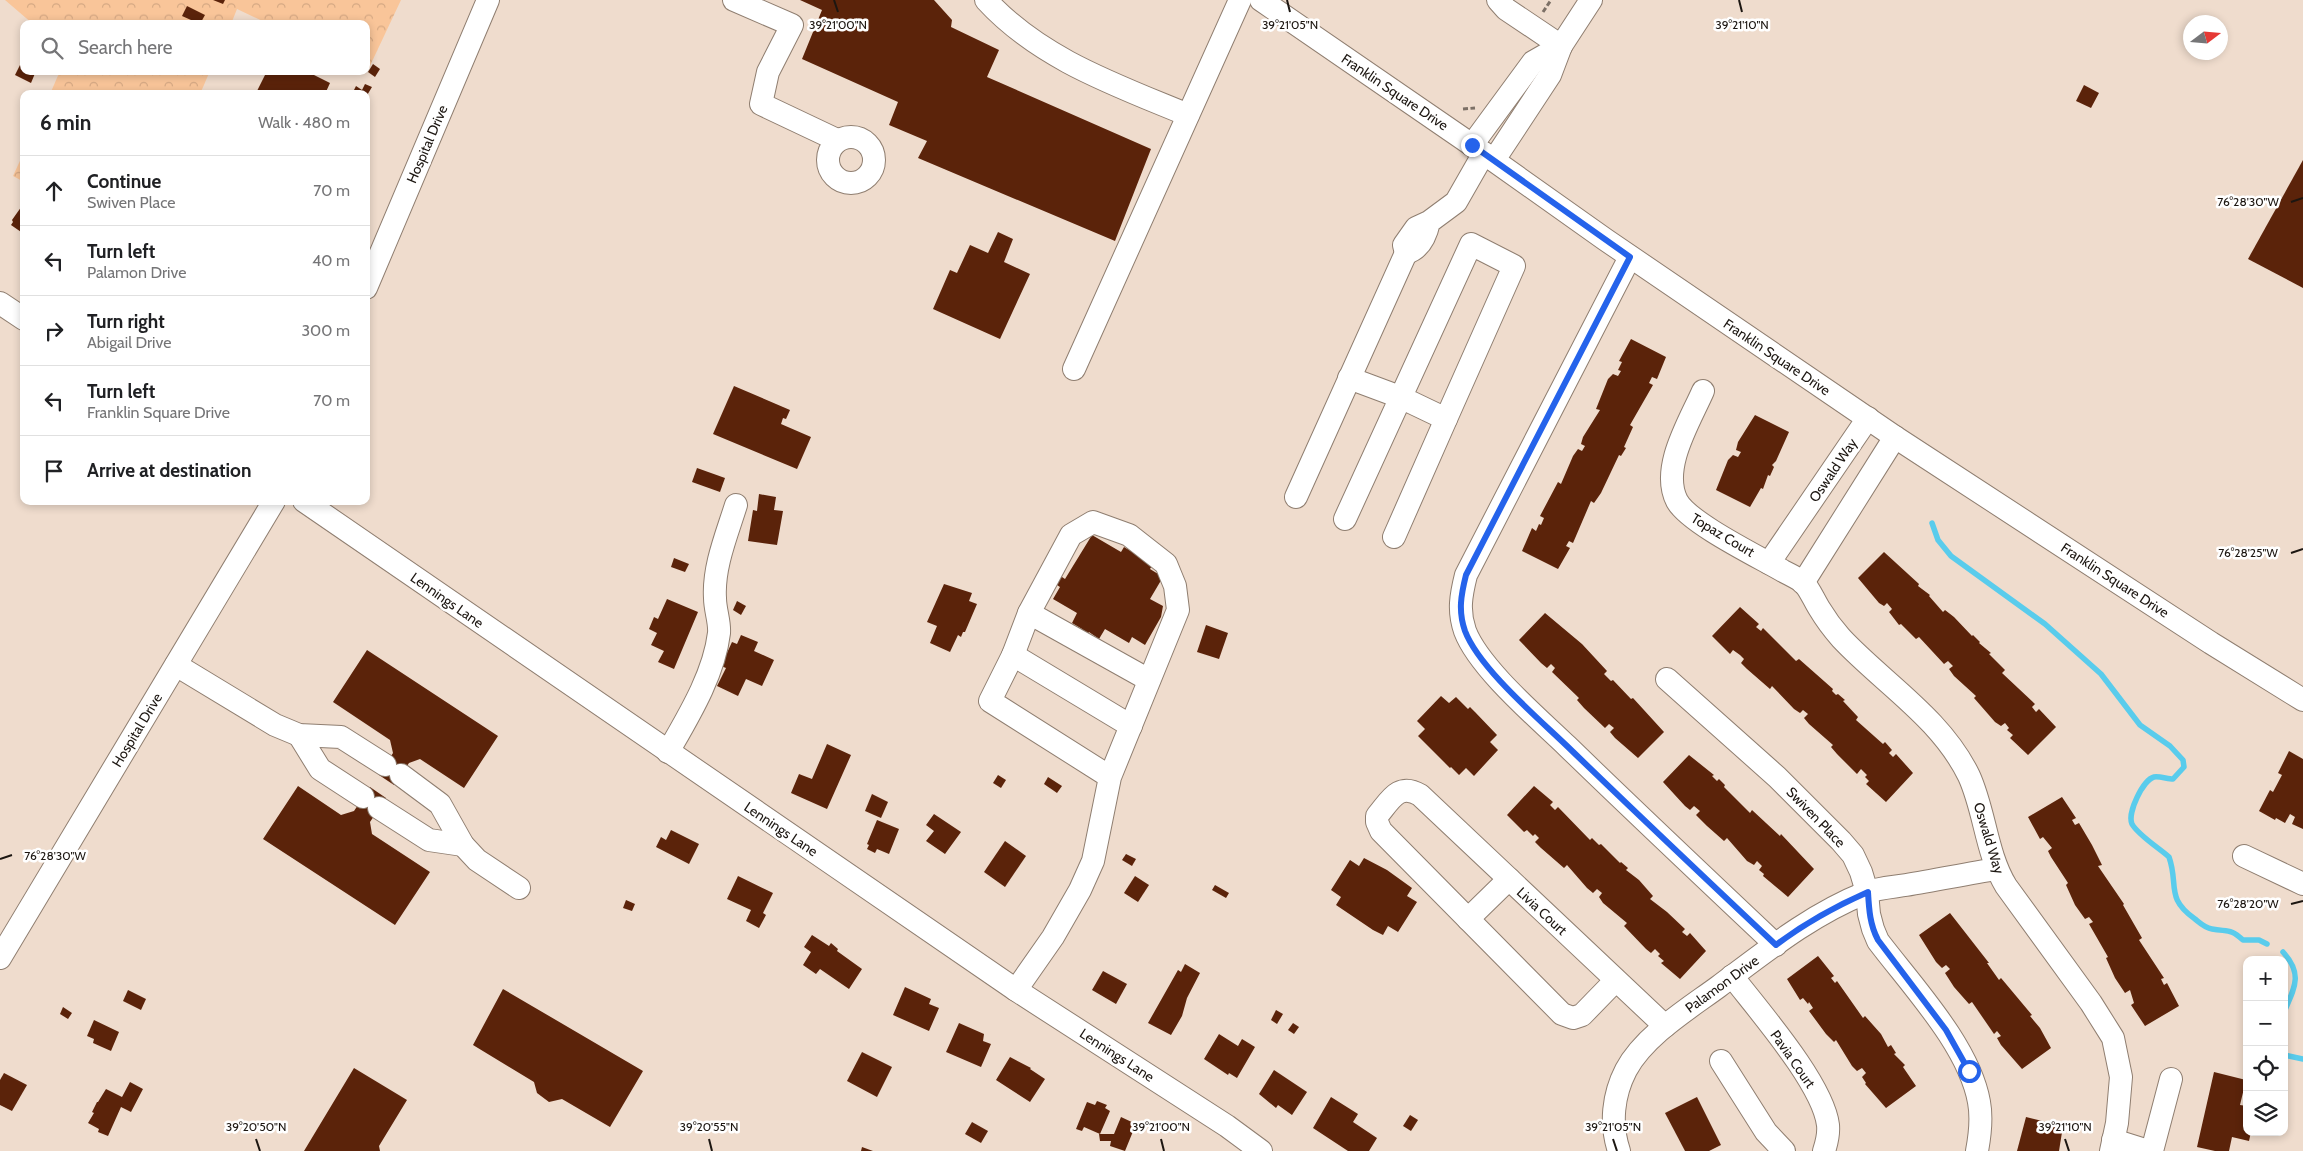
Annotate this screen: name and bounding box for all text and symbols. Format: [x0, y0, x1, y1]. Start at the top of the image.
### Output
north arrow [2183, 15, 2228, 60]
text: 39°21'00"N [809, 17, 867, 32]
text: 39°21'05"N [1262, 17, 1318, 32]
text: 39°21'10"N [1715, 17, 1769, 32]
search box [20, 20, 370, 75]
icon: search [38, 34, 66, 62]
text: Search here [78, 36, 172, 59]
street label: Franklin Square Drive [1338, 50, 1452, 134]
street label: Hospital Drive [402, 102, 452, 186]
text: 6 min [40, 110, 91, 135]
text: Walk · 480 m [258, 113, 350, 132]
route end [1461, 134, 1484, 157]
text: Continue [87, 170, 161, 193]
icon: ahead [40, 177, 68, 205]
text: 70 m [313, 181, 350, 200]
text: Swiven Place [87, 193, 175, 212]
text: 76°28'30"W [2217, 194, 2279, 209]
text: Turn left [87, 240, 155, 263]
icon: left [40, 247, 68, 275]
text: 40 m [312, 251, 350, 270]
text: Palamon Drive [87, 263, 186, 282]
text: Turn right [87, 310, 165, 333]
street label: Franklin Square Drive [1720, 315, 1834, 399]
icon: right [40, 317, 68, 345]
text: 300 m [301, 321, 350, 340]
text: Abigail Drive [87, 333, 171, 352]
text: Turn left [87, 380, 155, 403]
icon: left [40, 387, 68, 415]
text: 70 m [313, 391, 350, 410]
text: Franklin Square Drive [87, 403, 230, 422]
street label: Oswald Way [1805, 434, 1861, 506]
icon: arrive [40, 457, 68, 485]
text: Arrive at destination [87, 459, 251, 482]
street label: Topaz Court [1688, 509, 1758, 561]
street label: Franklin Square Drive [2058, 538, 2172, 622]
text: 76°28'25"W [2218, 545, 2278, 560]
street label: Lennings Lane [407, 568, 487, 632]
street label: Hospital Drive [108, 690, 166, 770]
street label: Swiven Place [1783, 783, 1849, 851]
street label: Lennings Lane [741, 798, 821, 860]
street label: Oswald Way [1970, 800, 2008, 876]
text: 76°28'30"W [24, 848, 86, 863]
street label: Livia Court [1513, 883, 1571, 939]
text: 76°28'20"W [2217, 896, 2279, 911]
street label: Palamon Drive [1682, 951, 1762, 1017]
map controls [2243, 956, 2288, 1136]
button: + [2243, 956, 2288, 1001]
button: − [2243, 1001, 2288, 1046]
street label: Lennings Lane [1076, 1024, 1158, 1086]
street label: Pavia Court [1767, 1027, 1820, 1092]
button: locate [2243, 1046, 2288, 1091]
route start [1958, 1060, 1981, 1083]
button: layers [2243, 1091, 2288, 1136]
text: 39°20'50"N [226, 1119, 286, 1134]
text: 39°20'55"N [680, 1119, 738, 1134]
text: 39°21'00"N [1132, 1119, 1190, 1134]
text: 39°21'05"N [1585, 1119, 1641, 1134]
text: 39°21'10"N [2038, 1119, 2092, 1134]

